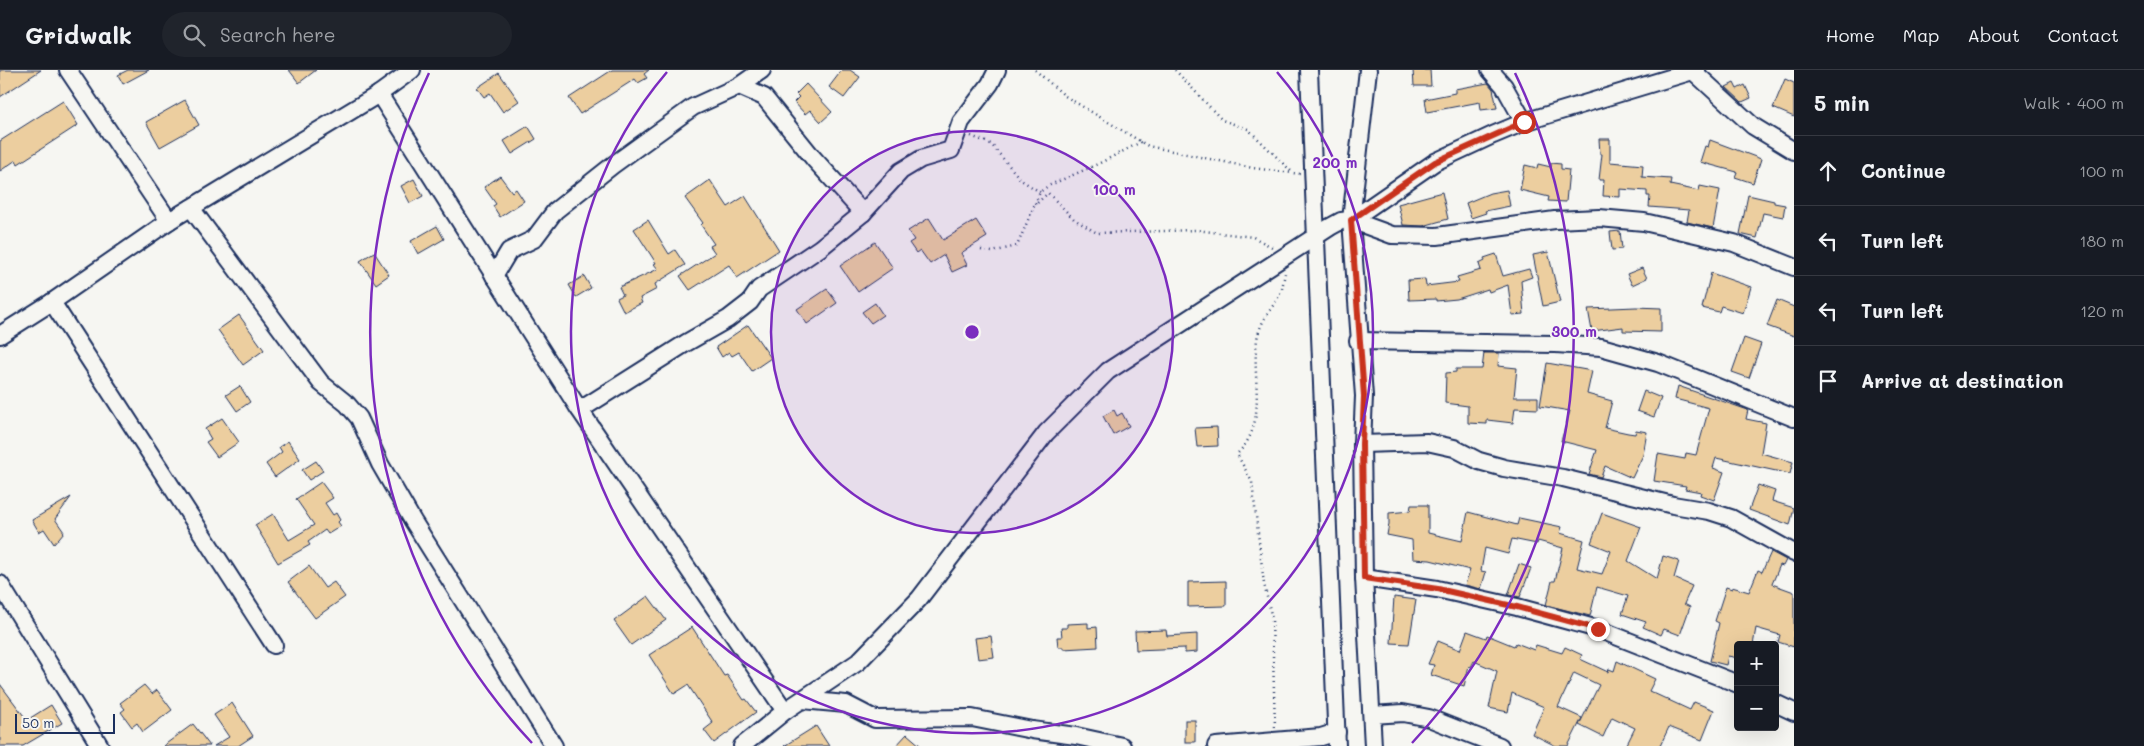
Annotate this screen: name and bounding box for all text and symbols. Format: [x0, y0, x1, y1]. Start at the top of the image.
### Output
search box [162, 12, 512, 57]
text: Gridwalk [25, 19, 132, 50]
icon: search [180, 21, 208, 49]
text: Search here [220, 22, 336, 47]
text: Home [1826, 23, 1875, 47]
text: Map [1903, 23, 1939, 47]
text: About [1967, 23, 2020, 47]
text: Contact [2048, 23, 2119, 47]
text: 5 min [1814, 89, 1870, 116]
text: Walk · 400 m [2023, 92, 2124, 113]
route start [1513, 111, 1536, 134]
text: 200 m [1313, 152, 1358, 172]
icon: ahead [1814, 157, 1842, 185]
text: Continue [1861, 158, 1946, 183]
text: 100 m [2079, 160, 2124, 181]
text: 100 m [1092, 179, 1136, 199]
icon: left [1814, 227, 1842, 255]
text: Turn left [1861, 228, 1944, 253]
text: 180 m [2079, 230, 2124, 251]
icon: left [1814, 297, 1842, 325]
text: Turn left [1861, 298, 1944, 323]
text: 120 m [2080, 300, 2124, 321]
text: 300 m [1551, 321, 1597, 341]
centre of rings [963, 323, 981, 341]
icon: arrive [1814, 367, 1842, 395]
text: Arrive at destination [1861, 368, 2064, 393]
route end [1587, 618, 1610, 641]
map controls [1734, 641, 1779, 731]
button: + [1734, 641, 1779, 686]
button: − [1734, 686, 1779, 731]
scale bar [15, 711, 115, 734]
text: 50 m [22, 713, 54, 732]

